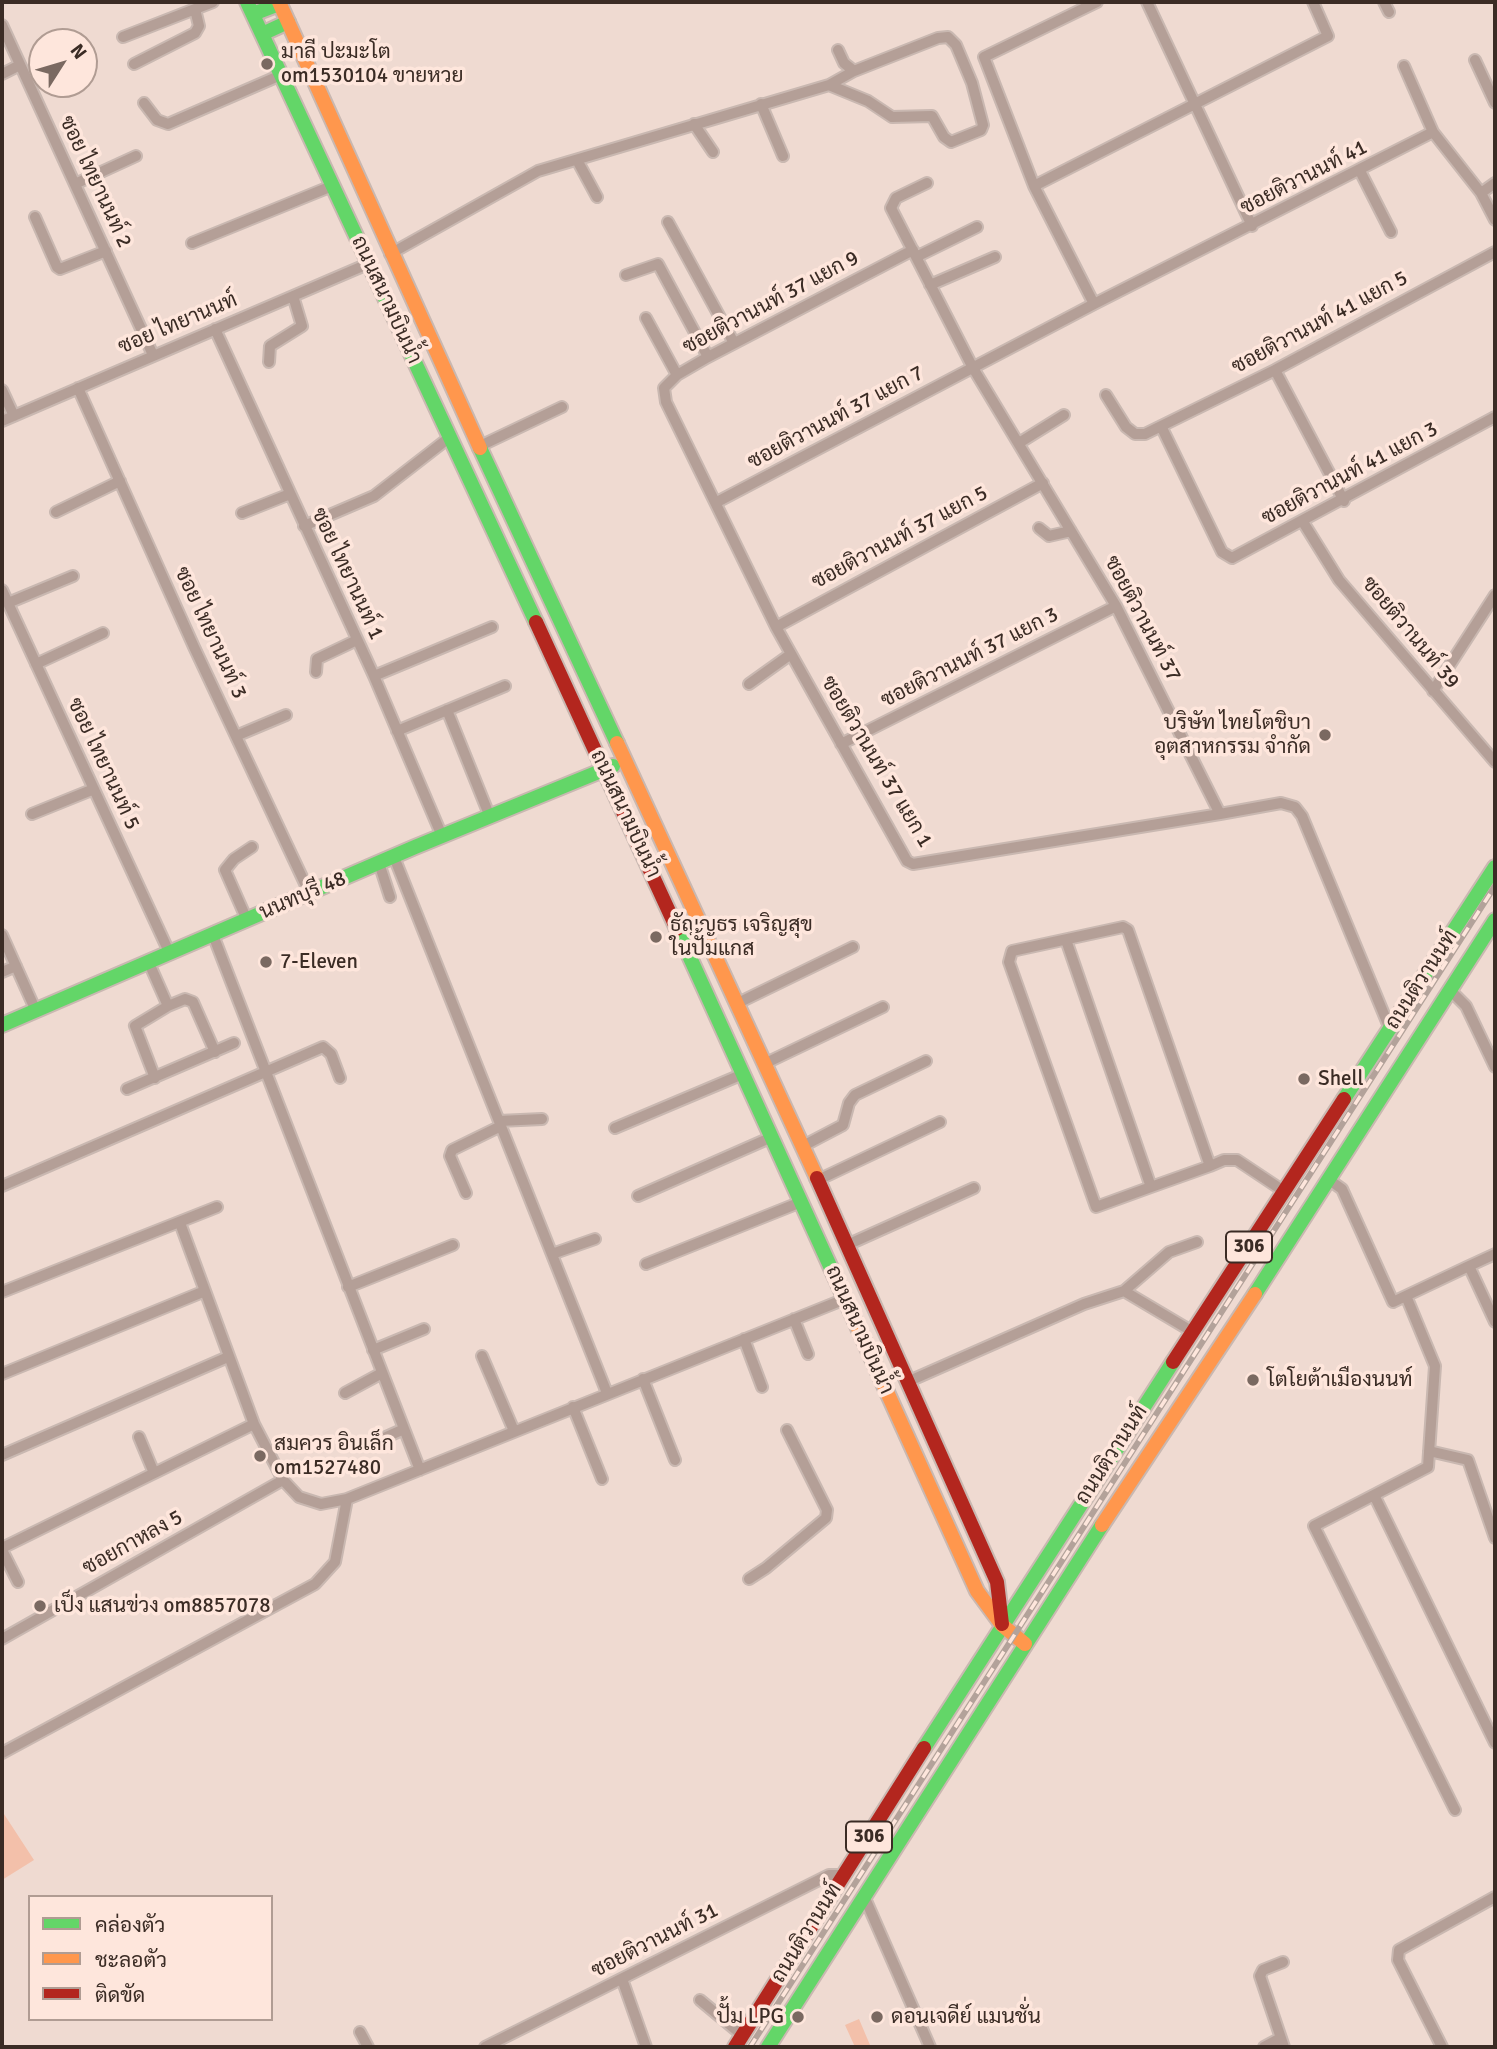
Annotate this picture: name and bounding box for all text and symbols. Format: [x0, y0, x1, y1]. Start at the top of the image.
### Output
north arrow [28, 28, 98, 98]
text: N [65, 39, 92, 64]
place label: มาลี ปะมะโต om1530104 ขายหวย [281, 39, 463, 89]
marker: มาลี ปะมะโต om1530104 ขายหวย [259, 56, 275, 72]
street label: ซอย ไทยานนท์ 2 [53, 112, 137, 252]
street label: ซอยติวานนท์ 41 [1236, 135, 1372, 221]
street label: ถนนสนามบินน้ำ [345, 232, 427, 368]
street label: ซอยติวานนท์ 37 แยก 9 [679, 246, 863, 360]
street label: ซอยติวานนท์ 41 แยก 5 [1228, 266, 1412, 380]
street label: ซอย ไทยานนท์ [115, 288, 241, 360]
street label: ซอยติวานนท์ 37 แยก 7 [744, 361, 928, 475]
street label: ซอยติวานนท์ 41 แยก 3 [1258, 417, 1442, 531]
street label: ซอยติวานนท์ 37 แยก 5 [808, 481, 992, 595]
street label: ซอย ไทยานนท์ 1 [305, 504, 389, 644]
street label: ซอยติวานนท์ 37 [1098, 552, 1186, 686]
street label: ซอย ไทยานนท์ 3 [168, 563, 252, 703]
street label: ซอยติวานนท์ 39 [1356, 572, 1464, 694]
street label: ซอยติวานนท์ 37 แยก 3 [877, 602, 1063, 714]
street label: ซอยติวานนท์ 37 แยก 1 [815, 672, 937, 852]
street label: ซอย ไทยานนท์ 5 [61, 694, 145, 834]
place label: บริษัท ไทยโตชิบา อุตสาหกรรม จำกัด [1154, 710, 1311, 760]
marker: บริษัท ไทยโตชิบา อุตสาหกรรม จำกัด [1317, 727, 1333, 743]
street label: ถนนสนามบินน้ำ [584, 746, 666, 882]
street label: นนทบุรี 48 [256, 867, 350, 925]
place label: ธัญญธร เจริญสุข ในปั้มแกส [670, 912, 813, 962]
street label: ถนนติวานนท์ [1381, 926, 1463, 1034]
marker: ธัญญธร เจริญสุข ในปั้มแกส [648, 929, 664, 945]
place label: 7-Eleven [280, 949, 358, 975]
marker: 7-Eleven [258, 954, 274, 970]
place label: Shell [1318, 1066, 1364, 1092]
marker: Shell [1296, 1071, 1312, 1087]
road number: 306 [1226, 1232, 1272, 1262]
street label: ถนนสนามบินน้ำ [819, 1262, 899, 1398]
place label: โตโยต้าเมืองนนท์ [1267, 1367, 1412, 1393]
marker: โตโยต้าเมืองนนท์ [1245, 1372, 1261, 1388]
street label: ถนนติวานนท์ [1071, 1401, 1153, 1509]
place label: สมควร อินเล็ก om1527480 [274, 1431, 394, 1481]
marker: สมควร อินเล็ก om1527480 [252, 1448, 268, 1464]
street label: ซอยกาหลง 5 [79, 1505, 187, 1581]
place label: เป็ง แสนข่วง om8857078 [54, 1593, 271, 1619]
marker: เป็ง แสนข่วง om8857078 [32, 1598, 48, 1614]
road number: 306 [846, 1822, 892, 1853]
street label: ถนนติวานนท์ [766, 1878, 848, 1988]
legend [28, 1895, 273, 2021]
street label: ซอยติวานนท์ 31 [587, 1898, 723, 1984]
text: คล่องตัว [95, 1912, 165, 1938]
text: ชะลอตัว [95, 1947, 167, 1973]
text: ติดขัด [95, 1982, 145, 2008]
place label: ปั้ม LPG [717, 2004, 784, 2030]
place label: ดอนเจดีย์ แมนชั่น [891, 2004, 1041, 2030]
marker: ปั้ม LPG [790, 2009, 806, 2025]
marker: ดอนเจดีย์ แมนชั่น [869, 2009, 885, 2025]

